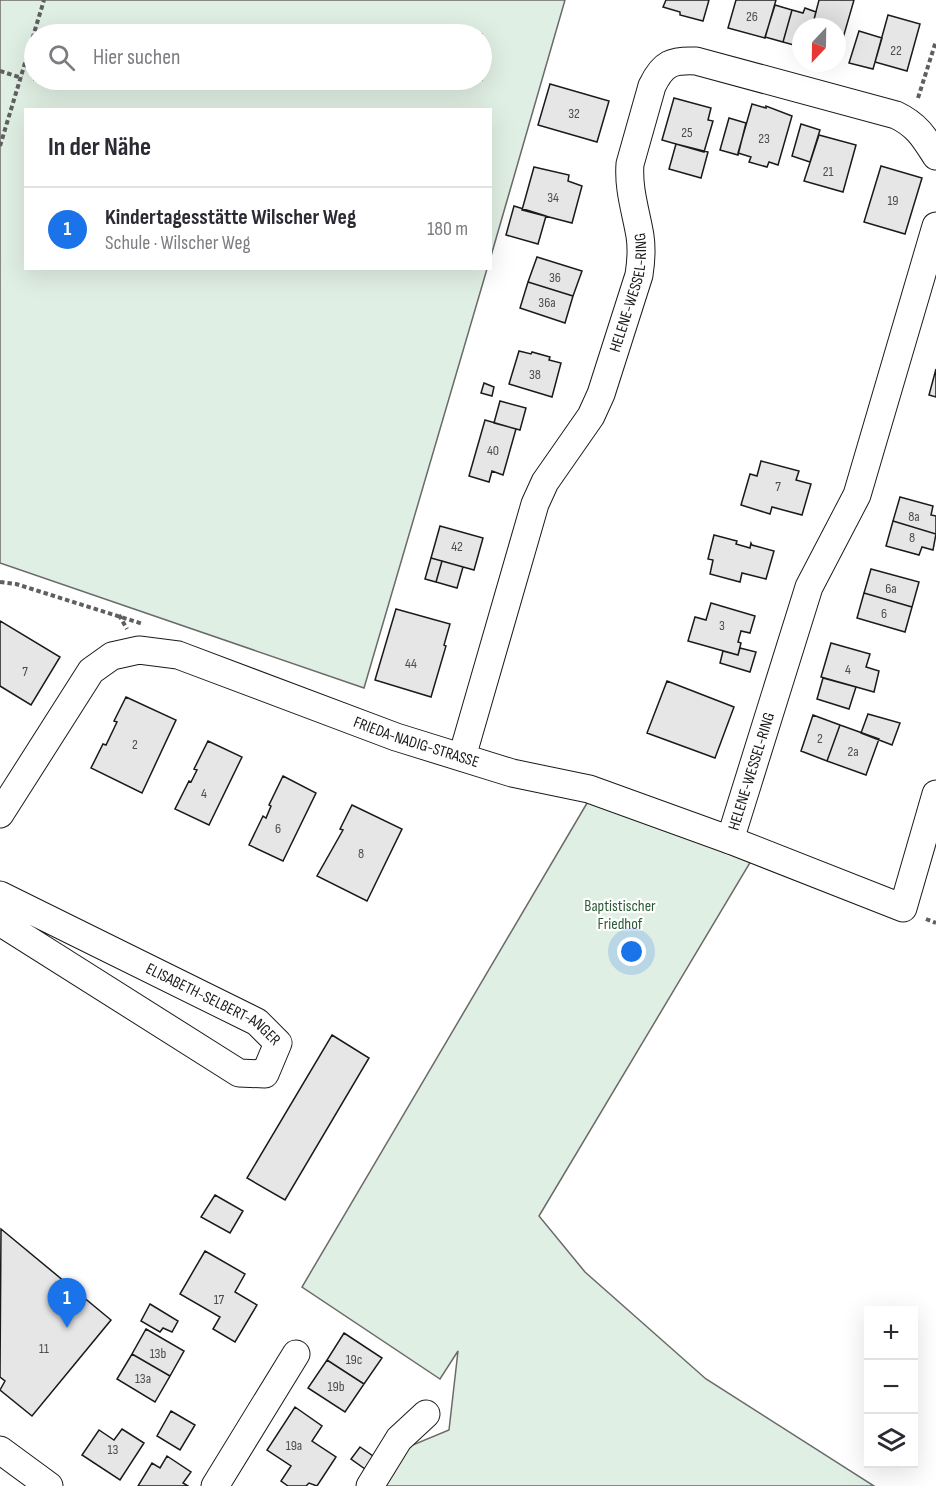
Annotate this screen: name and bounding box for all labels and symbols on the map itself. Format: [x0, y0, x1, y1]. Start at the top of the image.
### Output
house number: 26 [746, 8, 758, 25]
north arrow [792, 18, 846, 72]
house number: 22 [890, 42, 902, 59]
house number: 32 [568, 105, 580, 122]
house number: 25 [681, 124, 693, 141]
house number: 23 [758, 130, 770, 147]
house number: 21 [823, 163, 833, 180]
house number: 34 [547, 189, 559, 206]
house number: 19 [887, 192, 899, 209]
street label: HELENE-WESSEL-RING [606, 232, 651, 354]
house number: 36 [549, 269, 561, 286]
house number: 36a [538, 294, 556, 311]
house number: 38 [529, 366, 541, 383]
house number: 40 [487, 442, 499, 459]
house number: 7 [775, 478, 781, 495]
house number: 8a [908, 508, 920, 525]
house number: 8 [909, 529, 915, 546]
house number: 42 [451, 538, 463, 555]
house number: 6a [885, 580, 897, 597]
house number: 6 [881, 605, 887, 622]
house number: 3 [719, 617, 725, 634]
house number: 44 [405, 655, 417, 672]
house number: 4 [845, 661, 851, 678]
house number: 7 [22, 663, 28, 680]
street label: HELENE-WESSEL-RING [724, 710, 779, 833]
street label: FRIEDA-NADIG-STRASSE [351, 712, 481, 772]
house number: 2 [817, 730, 823, 747]
house number: 2 [132, 736, 138, 753]
house number: 2a [847, 743, 859, 760]
house number: 4 [201, 785, 207, 802]
house number: 6 [275, 820, 281, 837]
house number: 8 [358, 845, 364, 862]
park label: Baptistischer Friedhof [584, 897, 656, 934]
your location [617, 937, 646, 966]
street label: ELISABETH-SELBERT-ANGER [143, 959, 285, 1050]
pin: 1 [48, 1278, 86, 1328]
house number: 17 [214, 1291, 225, 1308]
house number: 11 [39, 1340, 49, 1357]
house number: 13b [150, 1345, 166, 1362]
house number: 19c [346, 1351, 362, 1368]
house number: 13a [135, 1370, 151, 1387]
house number: 19b [328, 1378, 345, 1395]
house number: 19a [286, 1437, 302, 1454]
house number: 13 [108, 1441, 119, 1458]

